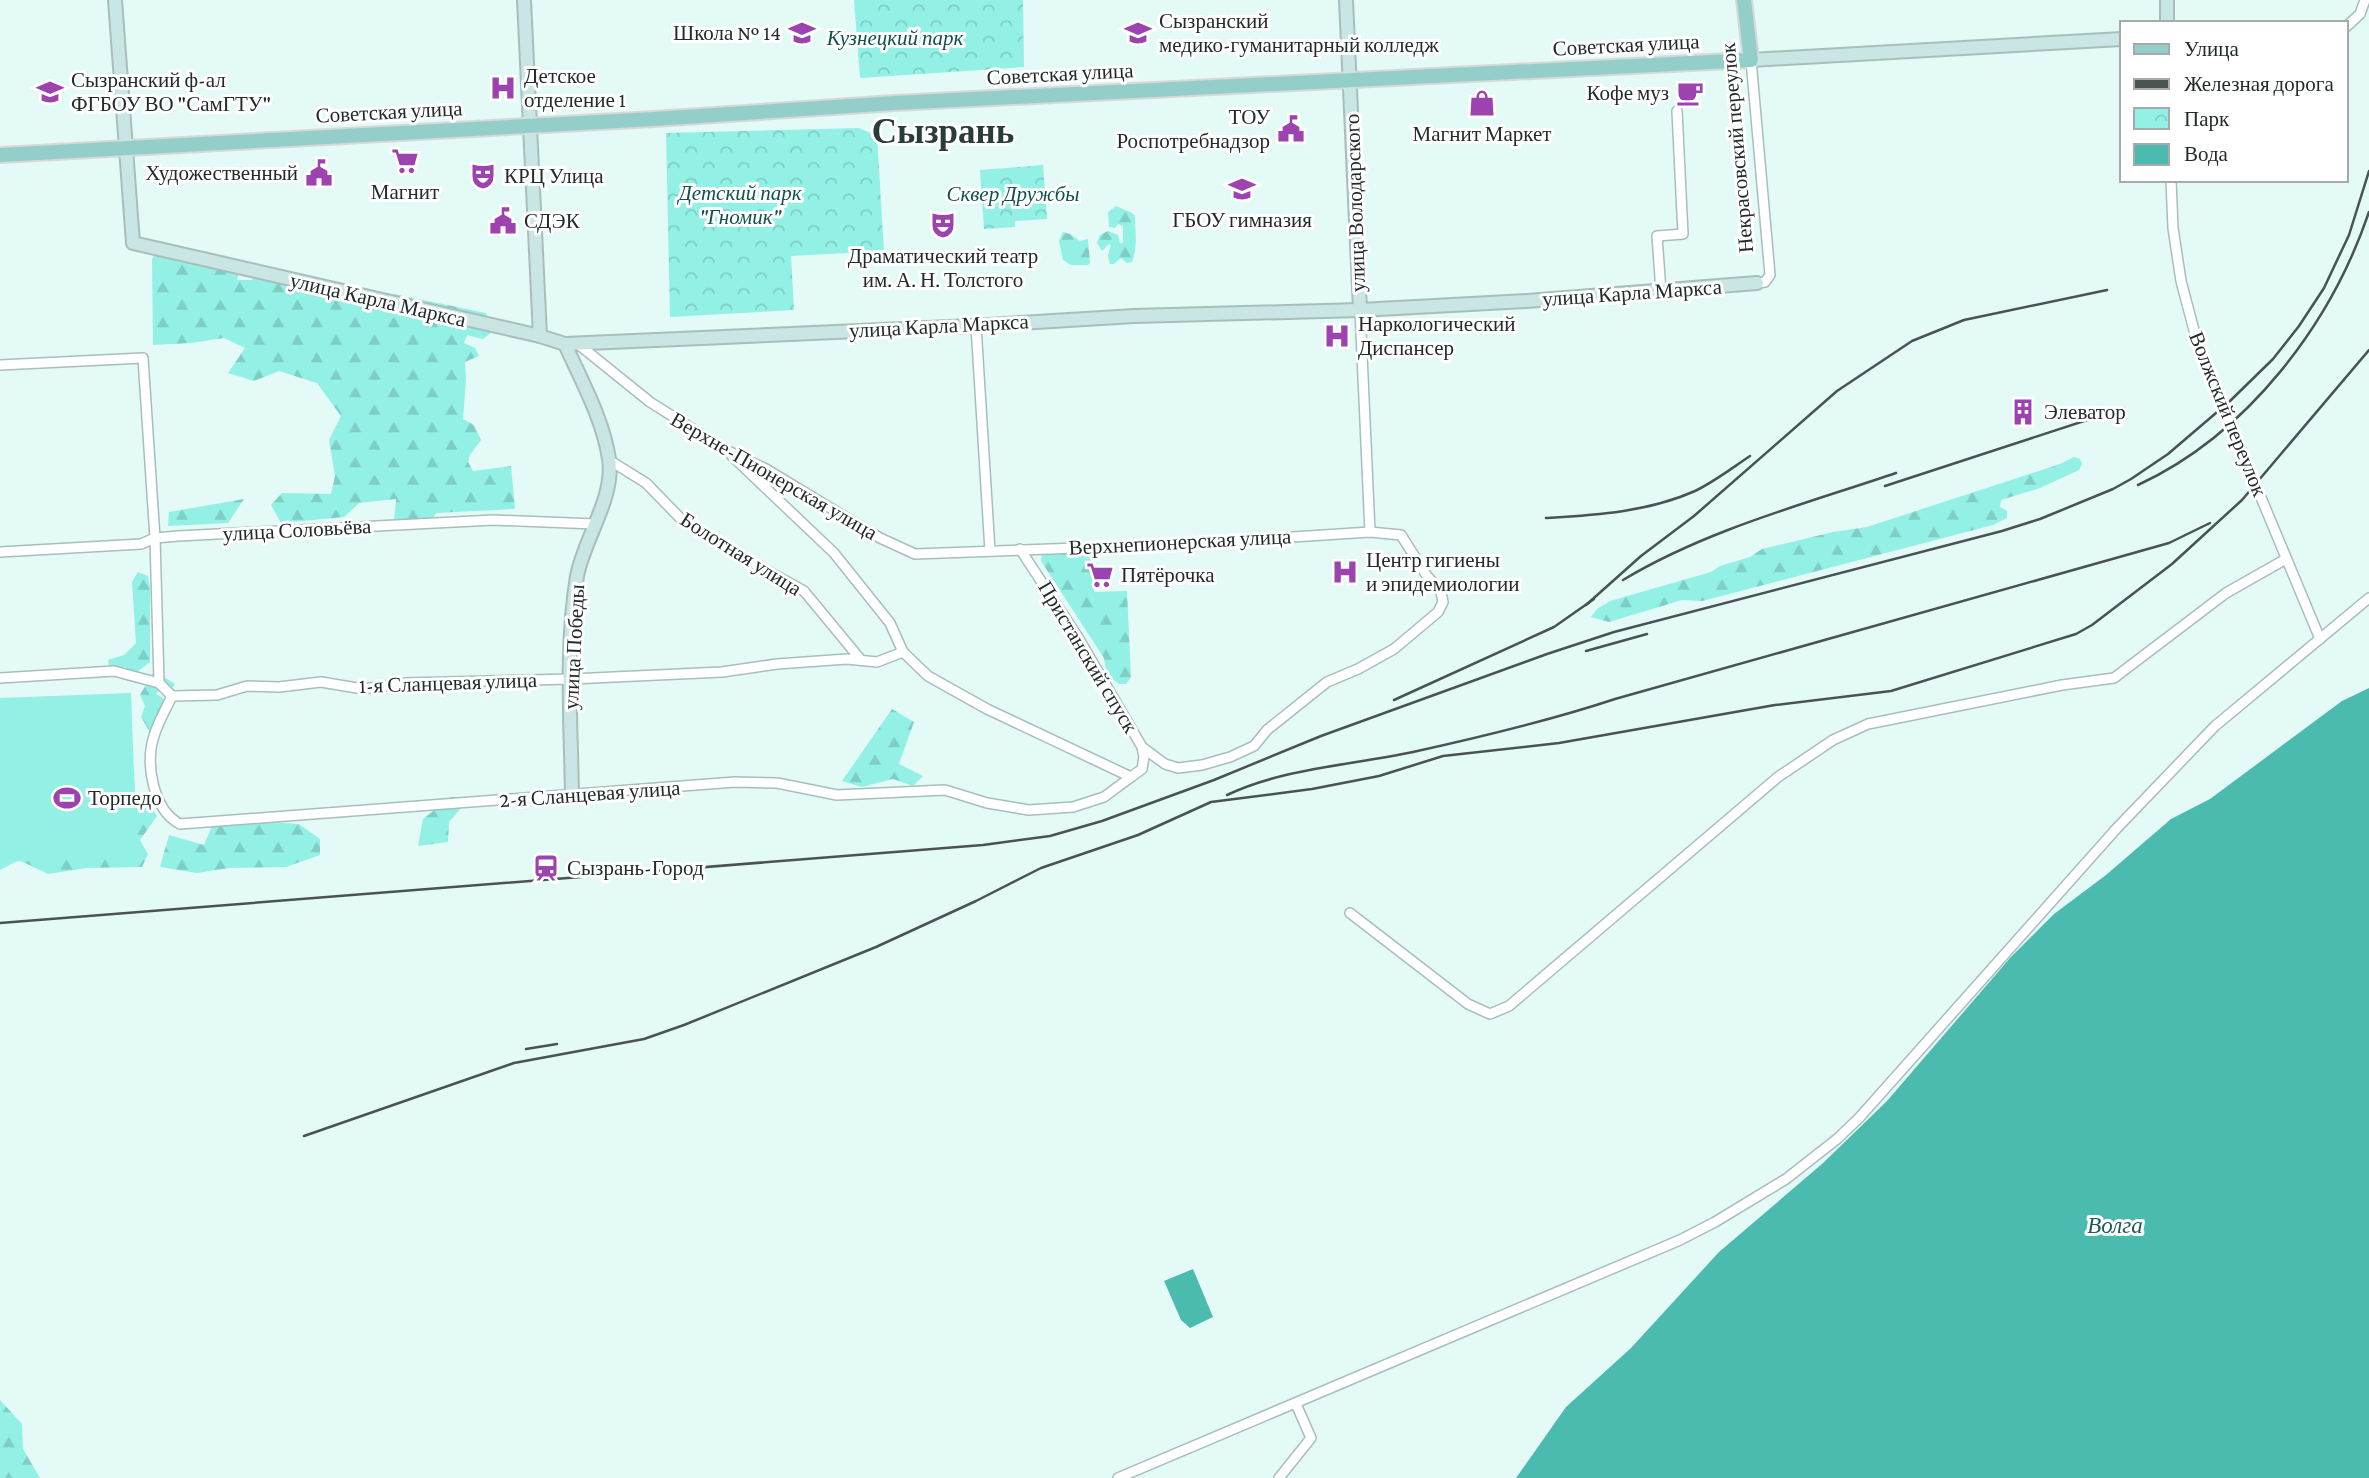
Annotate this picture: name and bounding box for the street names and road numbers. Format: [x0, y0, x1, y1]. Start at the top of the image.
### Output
street label: Советская улица [1552, 29, 1701, 61]
street label: Некрасовский переулок [1716, 41, 1758, 254]
street label: Советская улица [986, 58, 1135, 90]
street label: Советская улица [315, 96, 464, 128]
street label: улица Володарского [1340, 113, 1370, 293]
street label: улица Карла Маркса [288, 268, 469, 332]
street label: улица Карла Маркса [1541, 275, 1723, 311]
street label: улица Карла Маркса [849, 309, 1030, 343]
street label: Волжский переулок [2184, 328, 2272, 501]
street label: Верхне-Пионерская улица [666, 407, 882, 545]
street label: Болотная улица [676, 507, 807, 601]
street label: улица Соловьёва [222, 514, 373, 546]
street label: Верхнепионерская улица [1068, 524, 1293, 560]
street label: Пристанский спуск [1033, 577, 1143, 738]
street label: улица Победы [559, 584, 589, 710]
street label: 1-я Сланцевая улица [359, 668, 538, 698]
street label: 2-я Сланцевая улица [499, 776, 682, 812]

